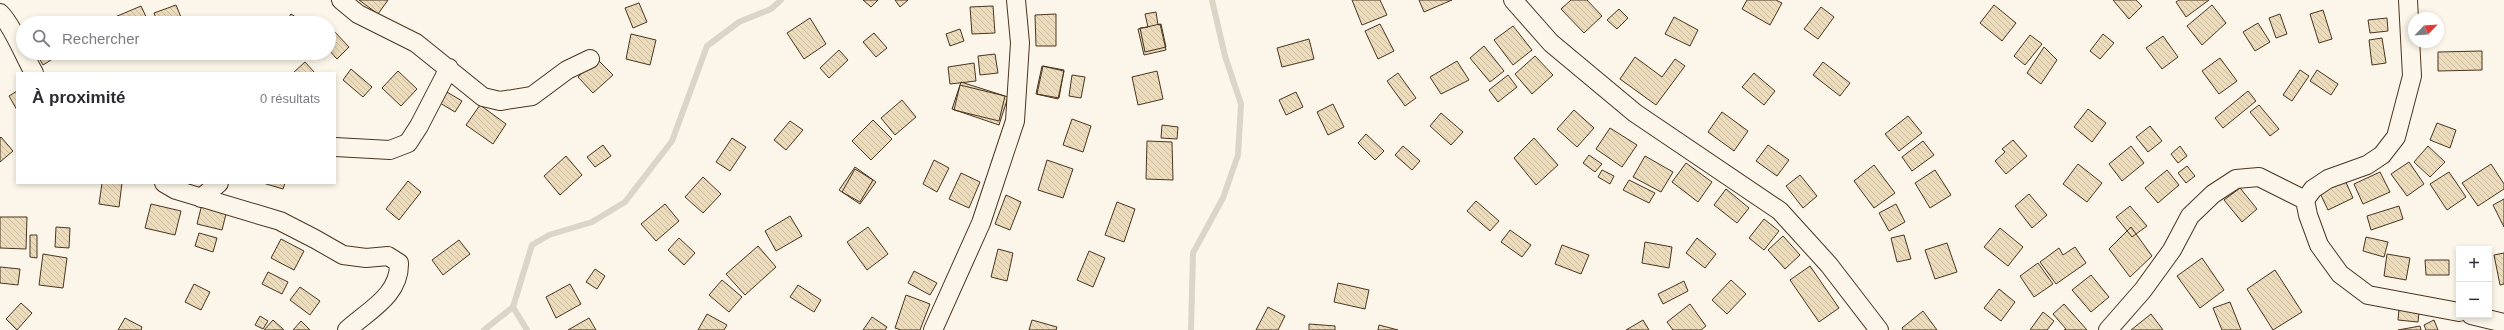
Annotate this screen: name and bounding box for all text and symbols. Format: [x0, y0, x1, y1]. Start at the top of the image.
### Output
north arrow [2408, 12, 2444, 48]
search box [16, 16, 336, 60]
icon: search [30, 27, 52, 49]
text: Rechercher [62, 30, 140, 47]
text: À proximité [32, 88, 126, 107]
text: 0 résultats [260, 91, 320, 106]
map controls [2456, 246, 2492, 318]
button: + [2456, 246, 2492, 282]
button: − [2456, 282, 2492, 318]

